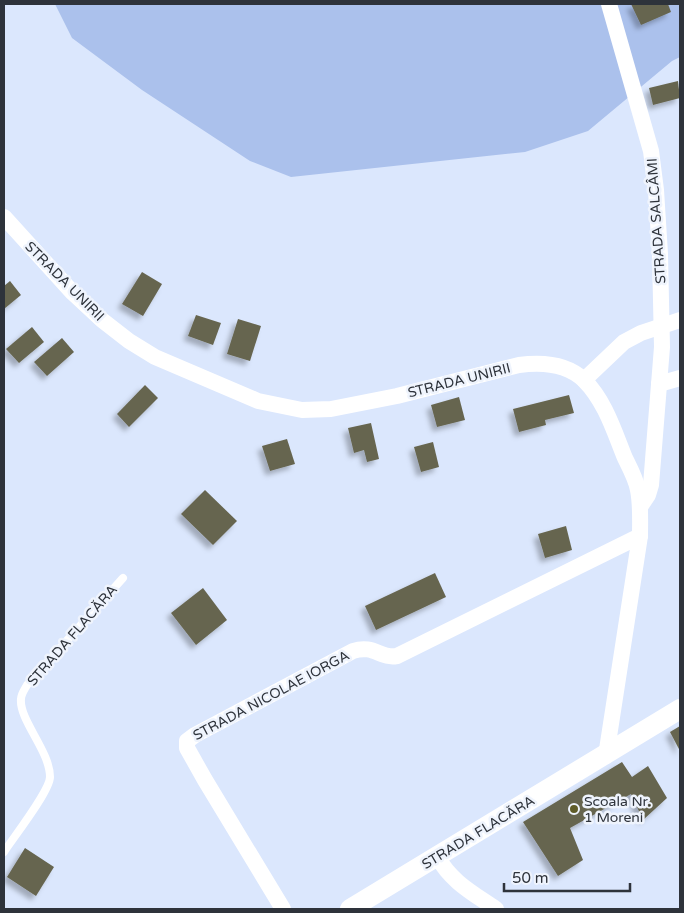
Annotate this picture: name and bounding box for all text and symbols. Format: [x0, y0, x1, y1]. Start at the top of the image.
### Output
street label: STRADA SALCÂMI [644, 157, 669, 285]
street label: STRADA UNIRII [21, 238, 108, 325]
street label: STRADA UNIRII [406, 360, 512, 401]
street label: STRADA FLACĂRA [24, 581, 121, 689]
street label: STRADA NICOLAE IORGA [190, 647, 352, 744]
street label: STRADA FLACĂRA [419, 792, 538, 873]
place label: Scoala Nr. 1 Moreni [584, 793, 651, 826]
marker: Scoala Nr. 1 Moreni [568, 803, 580, 815]
scale bar [504, 860, 630, 892]
text: 50 m [512, 869, 549, 887]

